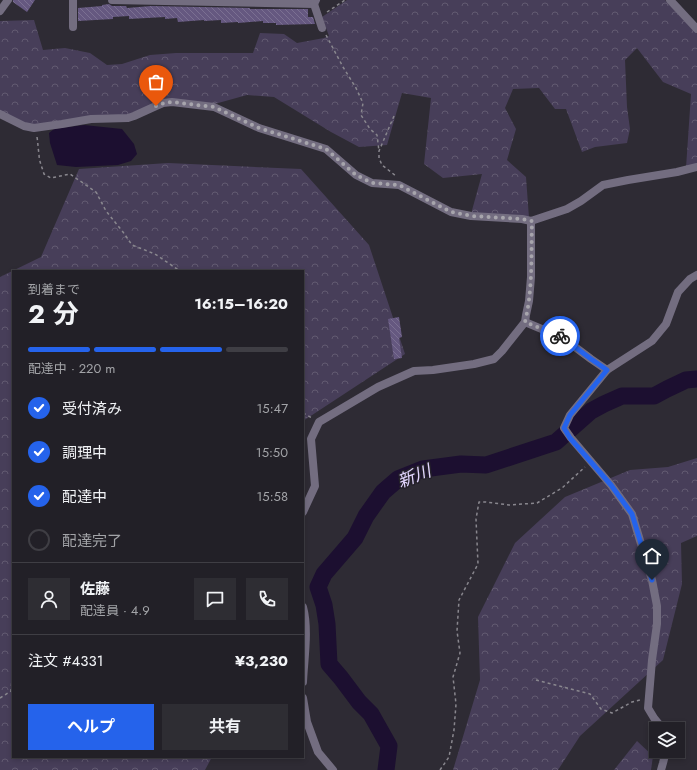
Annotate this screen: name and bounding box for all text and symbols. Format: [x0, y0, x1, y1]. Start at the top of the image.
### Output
pin [139, 65, 173, 106]
icon: bag [145, 71, 167, 93]
text: 到着まで [28, 280, 80, 299]
text: 16:15–16:20 [194, 293, 288, 315]
text: 2 分 [28, 295, 79, 333]
courier [540, 316, 580, 356]
icon: bike [549, 325, 571, 347]
text: 配達中 · 220 m [28, 359, 115, 378]
icon: check [28, 397, 50, 419]
text: 受付済み [62, 398, 122, 420]
text: 15:47 [257, 399, 288, 418]
icon: check [28, 441, 50, 463]
text: 調理中 [62, 442, 107, 464]
text: 15:50 [256, 443, 288, 462]
water label: 新川 [394, 458, 436, 493]
icon: check [28, 485, 50, 507]
text: 配達中 [62, 486, 107, 508]
text: 15:58 [256, 487, 288, 506]
text: 配達完了 [62, 530, 122, 552]
pin [635, 539, 669, 580]
icon: home [641, 545, 663, 567]
button: person [28, 578, 70, 620]
text: 佐藤 [80, 578, 110, 600]
button: chat [194, 578, 236, 620]
button: phone [246, 578, 288, 620]
text: 配達員 · 4.9 [80, 601, 150, 620]
text: 注文 #4331 [28, 650, 103, 672]
text: ¥3,230 [235, 650, 288, 672]
button: ヘルプ [28, 704, 154, 750]
button: 共有 [162, 704, 288, 750]
map controls [649, 722, 685, 758]
button: layers [649, 722, 685, 758]

